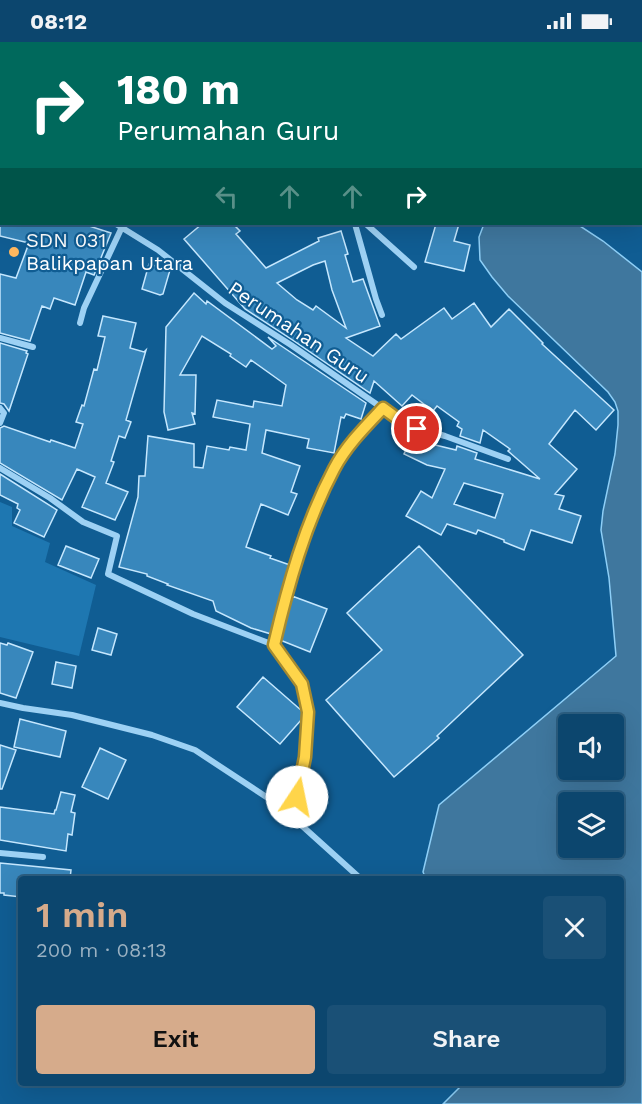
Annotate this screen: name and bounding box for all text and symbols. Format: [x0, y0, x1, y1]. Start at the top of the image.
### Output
text: 08:12 [30, 9, 87, 34]
text: 180 m [117, 65, 240, 114]
icon: right [18, 66, 96, 144]
text: Perumahan Guru [117, 115, 339, 147]
icon: left [210, 180, 243, 213]
icon: ahead [273, 180, 306, 213]
icon: ahead [336, 180, 369, 213]
icon: right [399, 180, 432, 213]
place label: SDN 031 Balikpapan Utara [26, 228, 193, 275]
marker: SDN 031 Balikpapan Utara [7, 245, 21, 259]
street label: Perumahan Guru [224, 276, 374, 388]
pin [391, 403, 442, 454]
icon: arrive [400, 412, 433, 445]
map controls [558, 714, 624, 858]
button: sound [558, 714, 624, 780]
position arrow [265, 765, 329, 829]
button: layers [558, 792, 624, 858]
text: 1 min [36, 894, 128, 936]
button: close [543, 896, 606, 959]
text: 200 m · 08:13 [36, 938, 167, 962]
button: Exit [36, 1005, 315, 1074]
button: Share [327, 1005, 606, 1074]

